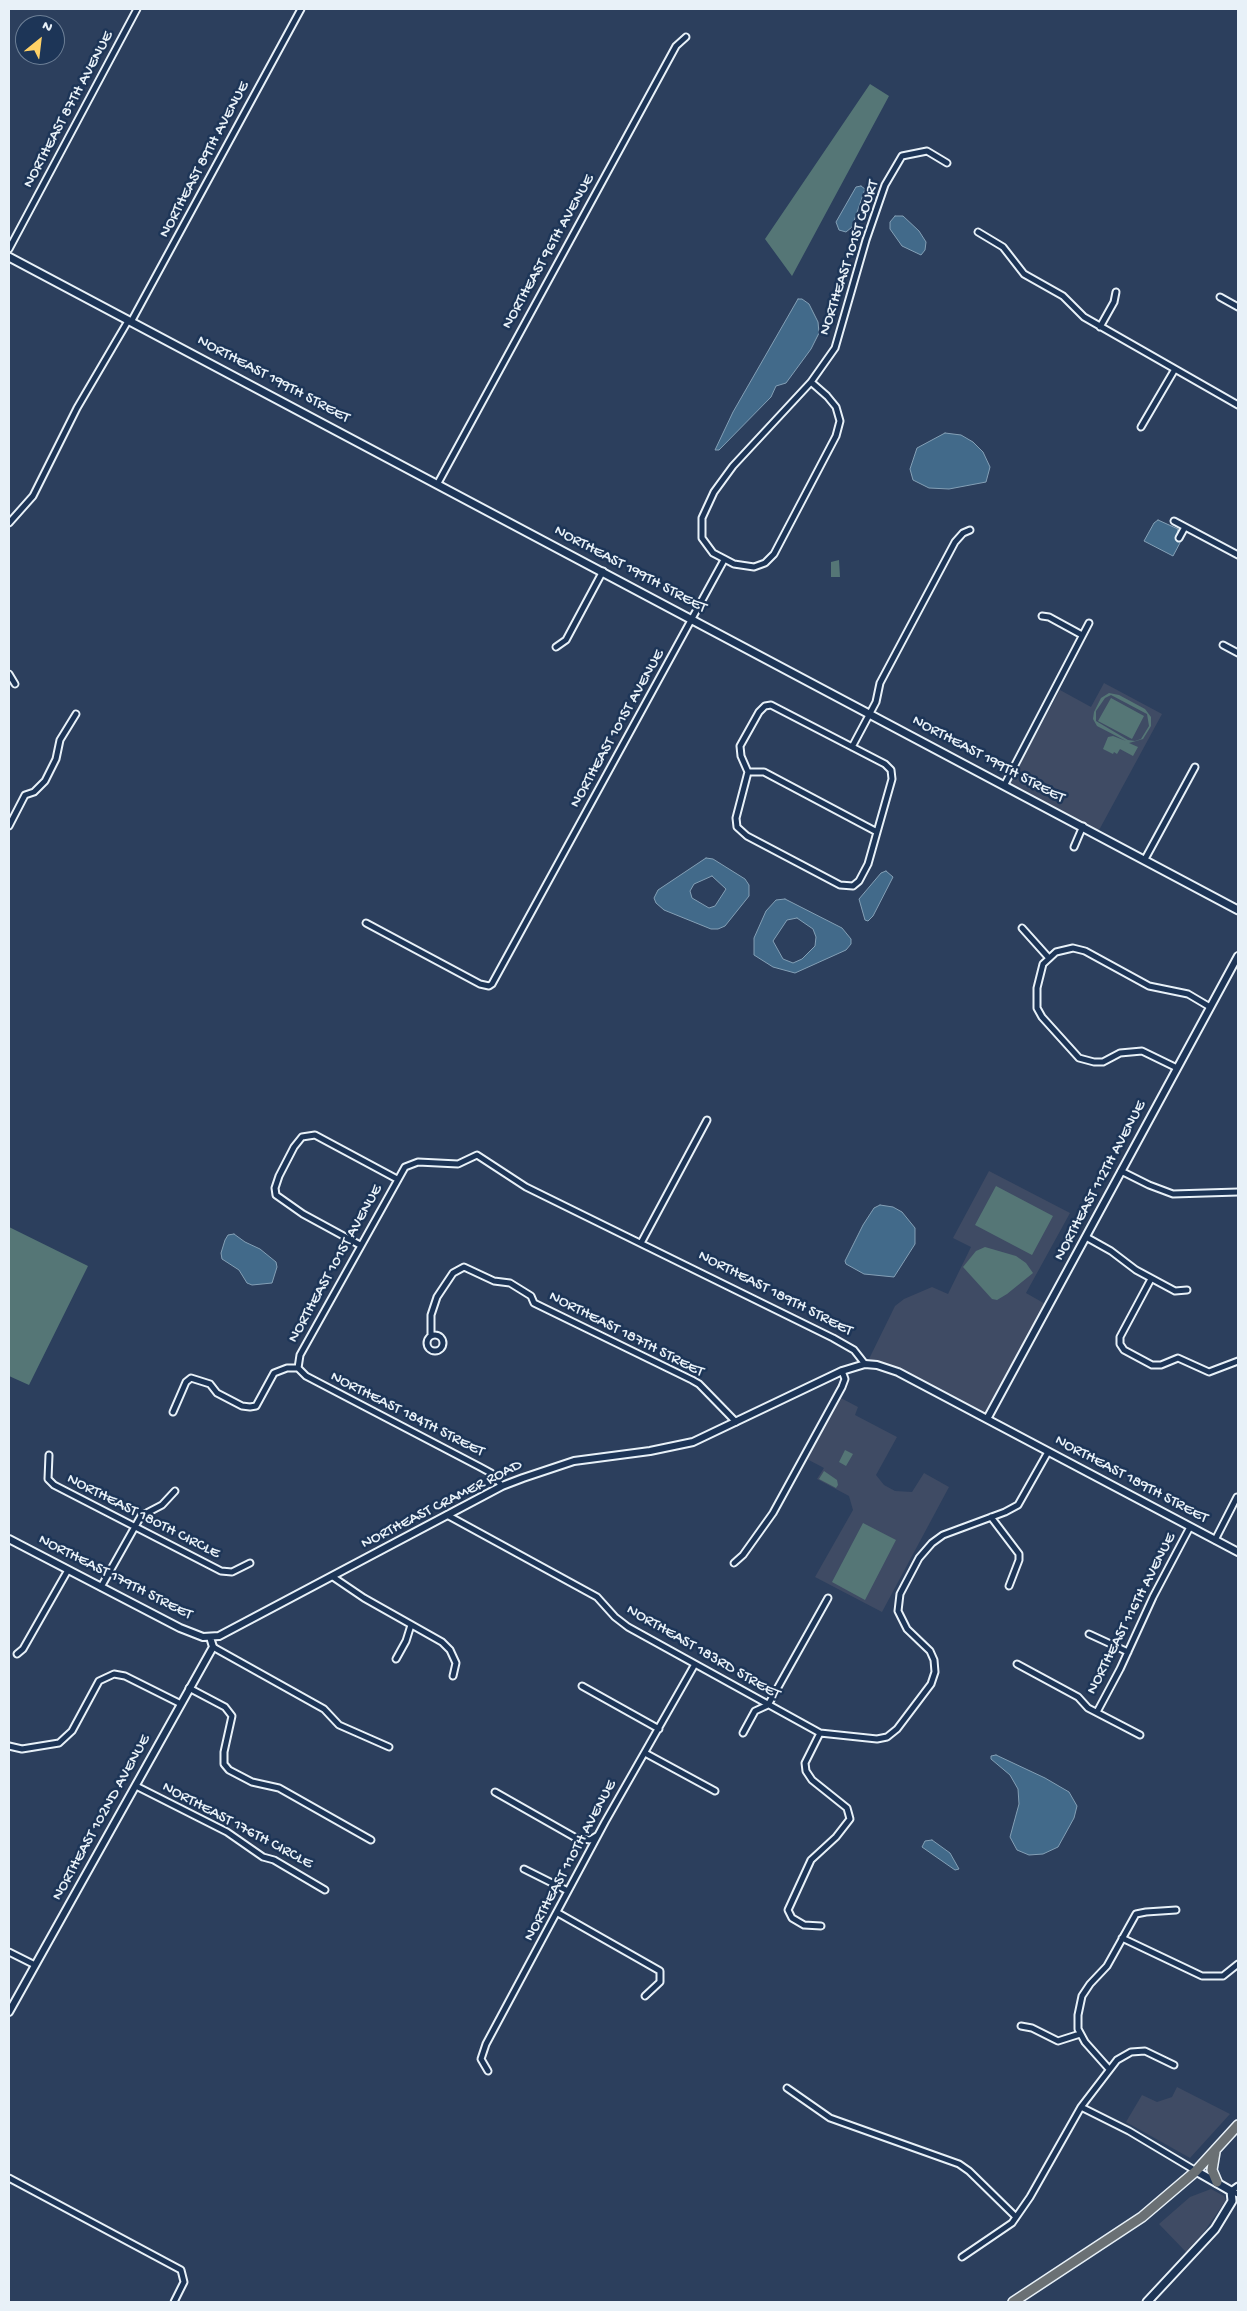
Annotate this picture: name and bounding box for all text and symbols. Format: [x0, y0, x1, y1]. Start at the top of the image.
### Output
north arrow [15, 15, 65, 65]
street label: NORTHEAST 87TH AVENUE [20, 28, 118, 192]
street label: NORTHEAST 89TH AVENUE [156, 79, 254, 241]
street label: NORTHEAST 96TH AVENUE [499, 171, 599, 333]
street label: NORTHEAST 101ST COURT [816, 178, 884, 338]
street label: NORTHEAST 199TH STREET [193, 332, 353, 428]
street label: NORTHEAST 199TH STREET [550, 522, 710, 618]
street label: NORTHEAST 101ST AVENUE [566, 647, 670, 811]
street label: NORTHEAST 199TH STREET [908, 712, 1068, 808]
street label: NORTHEAST 112TH AVENUE [1051, 1098, 1151, 1264]
street label: NORTHEAST 101ST AVENUE [284, 1182, 388, 1346]
street label: NORTHEAST 189TH STREET [695, 1247, 855, 1341]
street label: NORTHEAST 187TH STREET [545, 1288, 707, 1382]
street label: NORTHEAST 184TH STREET [327, 1368, 487, 1462]
street label: NORTHEAST 189TH STREET [1051, 1431, 1211, 1529]
street label: NORTHEAST CRAMER ROAD [358, 1456, 526, 1554]
street label: NORTHEAST 180TH CIRCLE [63, 1470, 223, 1564]
street label: NORTHEAST 116TH AVENUE [1083, 1530, 1181, 1698]
street label: NORTHEAST 179TH STREET [35, 1531, 195, 1625]
street label: NORTHEAST 183RD STREET [623, 1601, 783, 1705]
street label: NORTHEAST 102ND AVENUE [48, 1732, 156, 1904]
street label: NORTHEAST 110TH AVENUE [520, 1777, 622, 1945]
street label: NORTHEAST 176TH CIRCLE [158, 1778, 316, 1874]

